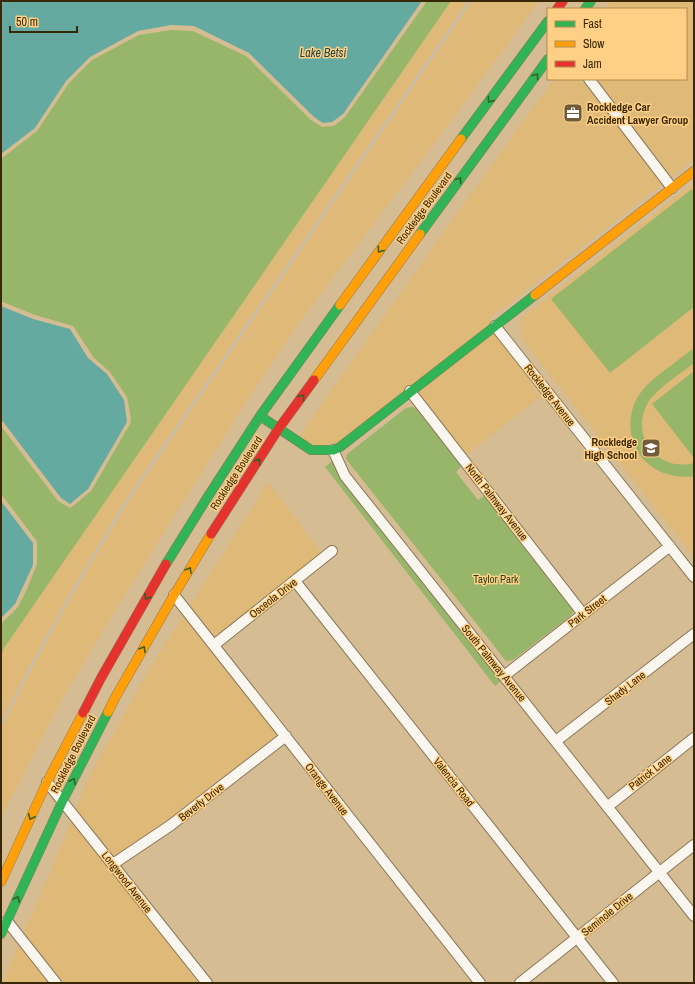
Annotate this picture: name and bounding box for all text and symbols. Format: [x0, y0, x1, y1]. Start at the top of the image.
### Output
scale bar [10, 8, 77, 34]
legend [547, 8, 687, 80]
text: 50 m [16, 14, 38, 30]
text: Fast [583, 16, 602, 32]
text: Slow [583, 36, 605, 52]
water label: Lake Betsi [300, 45, 347, 61]
text: Jam [583, 56, 602, 72]
one-way arrow [531, 73, 538, 80]
one-way arrow [487, 96, 495, 103]
place label: Rockledge Car Accident Lawyer Group [587, 100, 689, 127]
office icon: Rockledge Car Accident Lawyer Group [562, 102, 584, 124]
street label: Rockledge Boulevard [393, 169, 455, 247]
one-way arrow [454, 178, 461, 185]
one-way arrow [377, 246, 385, 253]
street label: Rockledge Avenue [521, 361, 579, 429]
one-way arrow [297, 394, 304, 401]
street label: Rockledge Boulevard [207, 433, 265, 513]
place label: Rockledge High School [584, 435, 637, 462]
school or university icon: Rockledge High School [640, 437, 662, 459]
one-way arrow [253, 458, 260, 465]
street label: North Palmway Avenue [463, 461, 531, 543]
one-way arrow [185, 567, 192, 574]
park label: Taylor Park [473, 572, 519, 586]
street label: Osceola Drive [246, 575, 300, 621]
street label: Park Street [565, 591, 609, 630]
one-way arrow [144, 593, 151, 600]
street label: South Palmway Avenue [459, 622, 529, 704]
one-way arrow [138, 646, 145, 653]
street label: Shady Lane [602, 668, 648, 708]
street label: Rockledge Boulevard [47, 713, 99, 795]
street label: Patrick Lane [626, 751, 674, 793]
street label: Valencia Road [430, 755, 478, 809]
street label: Orange Avenue [302, 760, 352, 818]
one-way arrow [68, 778, 75, 786]
street label: Beverly Drive [175, 780, 227, 824]
one-way arrow [27, 814, 35, 821]
street label: Longwood Avenue [99, 849, 155, 915]
street label: Seminole Drive [578, 889, 636, 939]
one-way arrow [12, 895, 20, 903]

